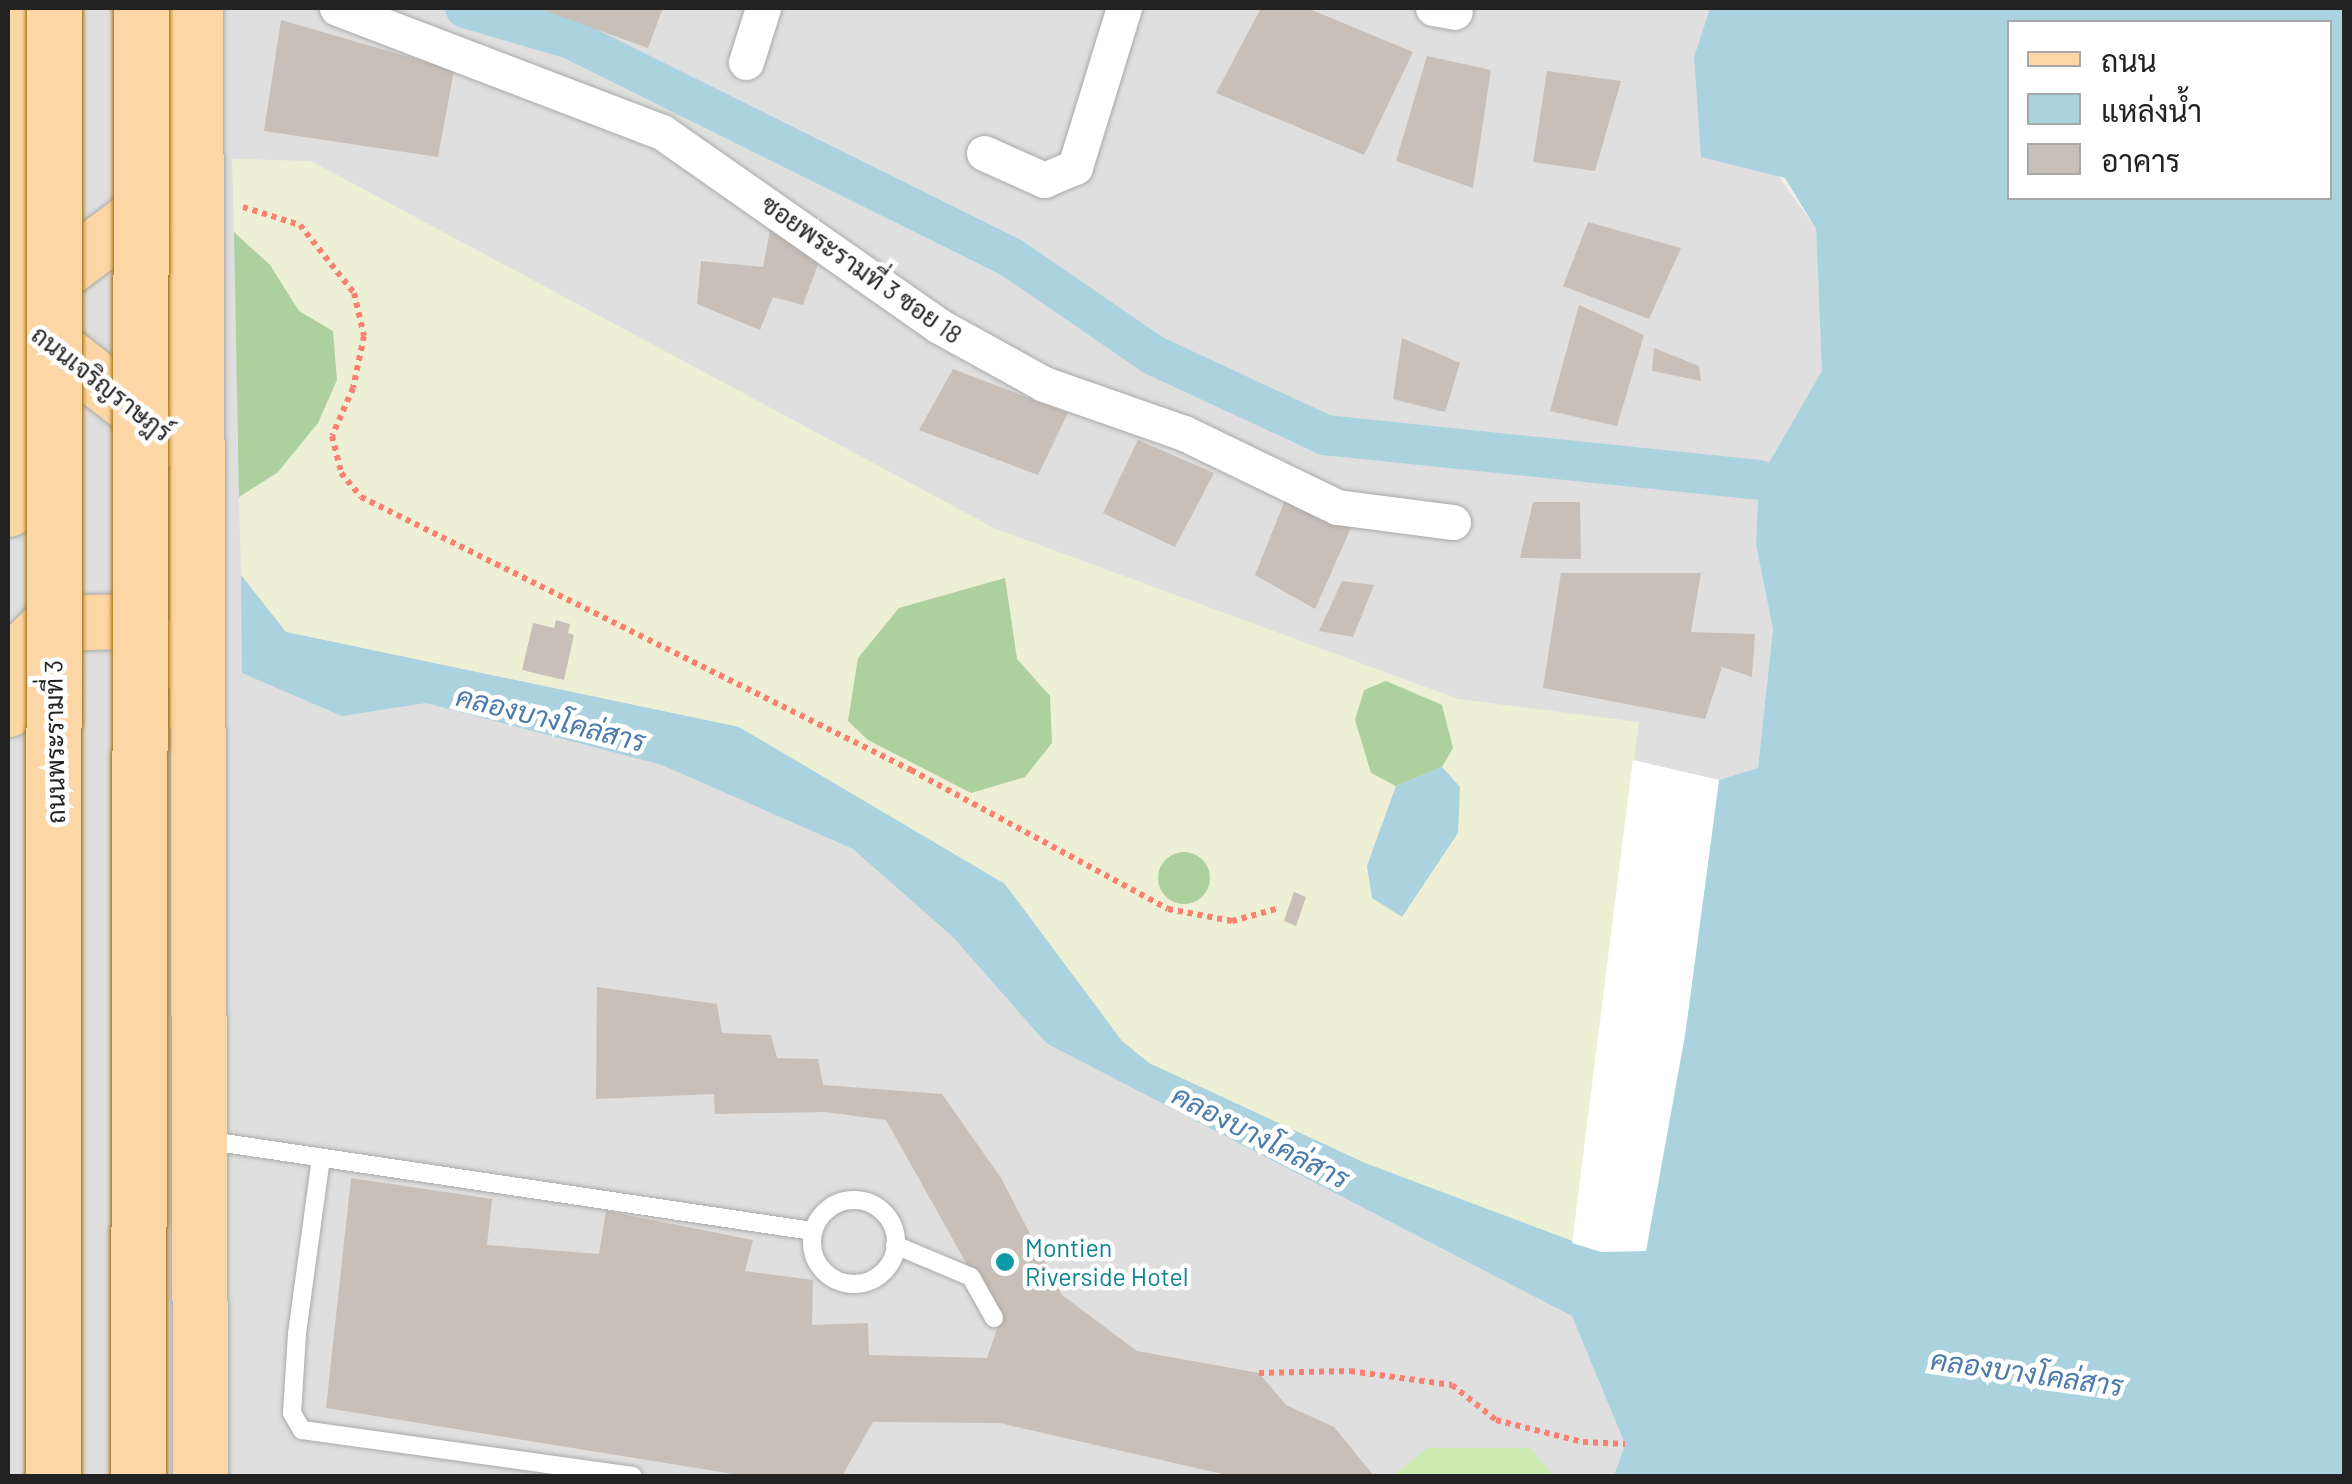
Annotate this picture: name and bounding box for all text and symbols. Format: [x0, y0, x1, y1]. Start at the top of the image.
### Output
legend [2007, 20, 2332, 200]
text: ถนน [2101, 42, 2157, 78]
text: แหล่งน้ำ [2101, 92, 2202, 128]
text: อาคาร [2101, 142, 2180, 178]
street label: ซอยพระรามที่ 3 ซอย 18 [756, 189, 968, 349]
street label: ถนนเจริญราษฎร์ [26, 319, 178, 447]
street label: ถนนพระรามที่ 3 [38, 660, 70, 824]
water label: คลองบางโคล่สาร [453, 678, 649, 758]
water label: คลองบางโคล่สาร [1167, 1077, 1355, 1195]
place label: Montien Riverside Hotel [1025, 1233, 1188, 1292]
marker: Montien Riverside Hotel [994, 1251, 1016, 1273]
water label: คลองบางโคล่สาร [1929, 1342, 2125, 1402]

